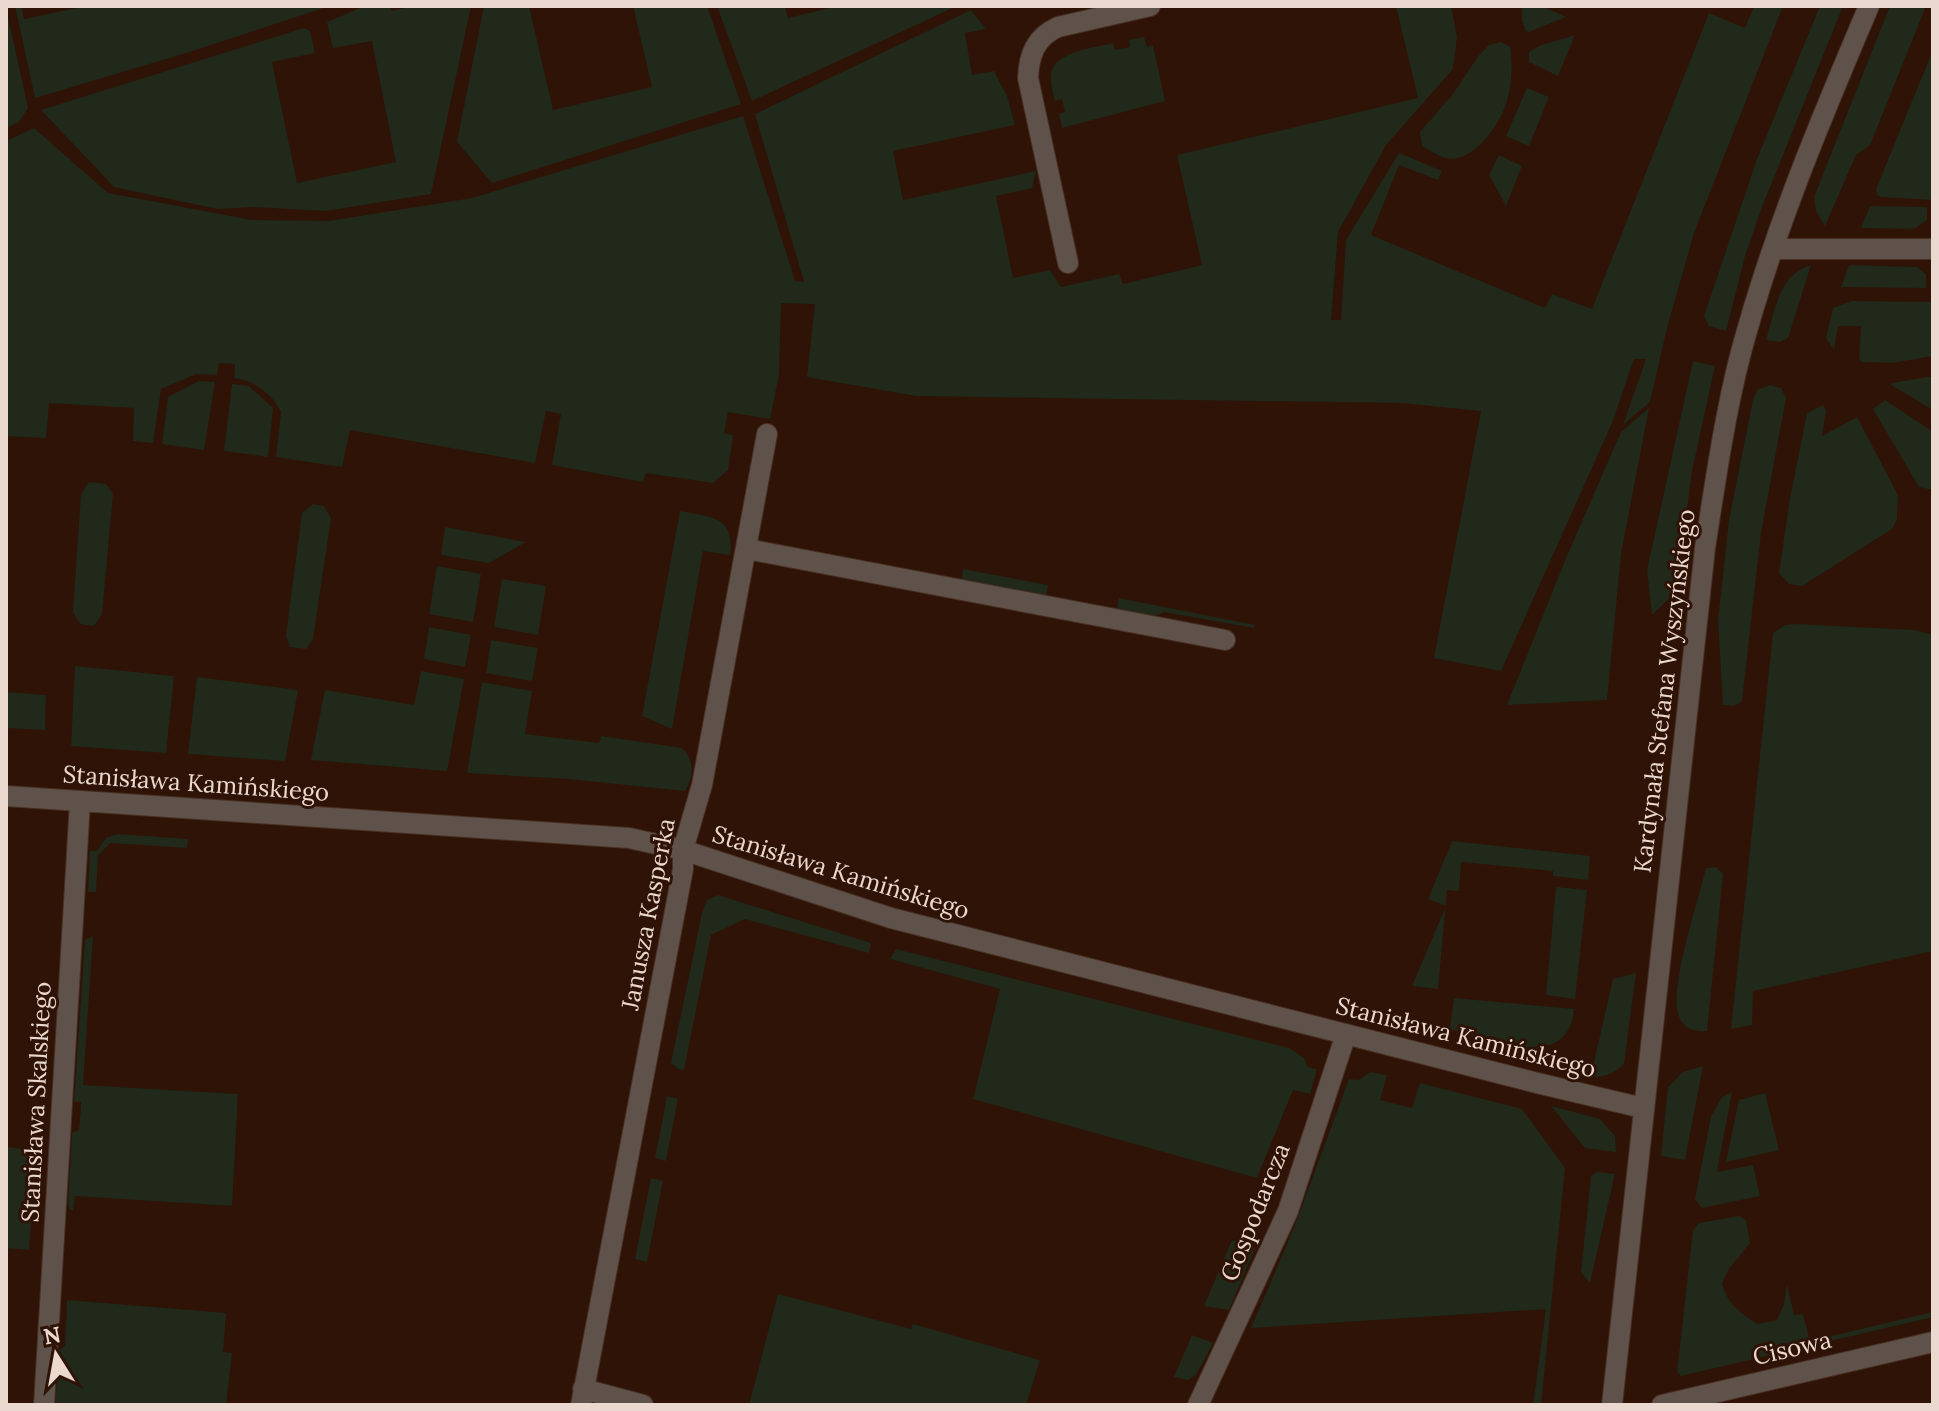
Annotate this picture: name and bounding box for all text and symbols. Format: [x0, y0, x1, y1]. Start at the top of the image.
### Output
street label: Kardynała Stefana Wyszyńskiego [1626, 507, 1702, 875]
street label: Stanisława Kamińskiego [62, 758, 330, 808]
street label: Janusza Kasperka [614, 815, 682, 1014]
street label: Stanisława Kamińskiego [709, 818, 973, 926]
street label: Stanisława Skalskiego [14, 981, 58, 1223]
street label: Stanisława Kamińskiego [1333, 990, 1599, 1084]
street label: Gospodarcza [1213, 1138, 1297, 1286]
north arrow [16, 1315, 96, 1395]
text: N [41, 1320, 63, 1351]
street label: Cisowa [1750, 1324, 1834, 1372]

